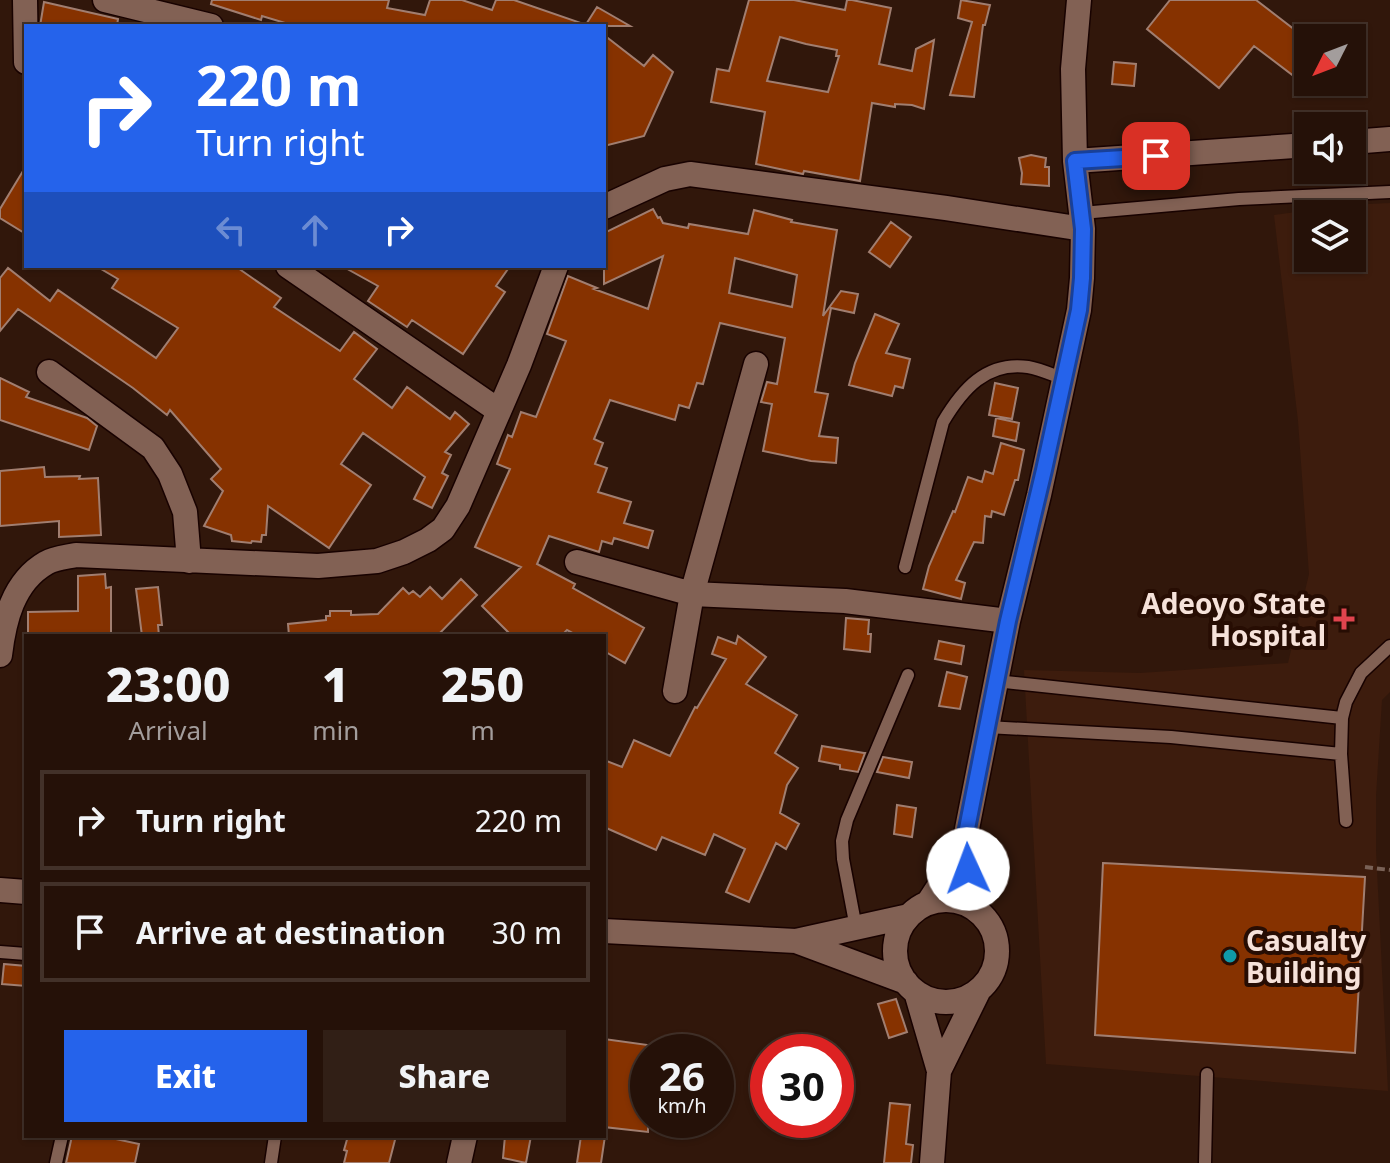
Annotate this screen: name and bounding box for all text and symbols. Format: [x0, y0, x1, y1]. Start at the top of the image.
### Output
north arrow [1294, 24, 1366, 96]
map controls [1294, 24, 1366, 272]
text: 220 m [196, 46, 361, 122]
icon: right [64, 56, 168, 160]
button: sound [1294, 112, 1366, 184]
text: Turn right [196, 118, 364, 167]
pin [1122, 122, 1190, 190]
icon: arrive [1134, 134, 1178, 178]
button: layers [1294, 200, 1366, 272]
icon: left [209, 208, 253, 252]
icon: ahead [293, 208, 337, 252]
icon: right [377, 208, 421, 252]
place label: Adeoyo State Hospital [1141, 584, 1326, 654]
marker: Adeoyo State Hospital [1333, 608, 1355, 630]
text: 23:00 [106, 651, 230, 716]
text: 1 [322, 651, 350, 716]
text: 250 [441, 651, 524, 716]
text: Arrival [128, 712, 208, 748]
text: min [312, 712, 359, 748]
text: m [470, 712, 495, 748]
icon: right [68, 798, 112, 842]
text: Turn right [136, 800, 286, 841]
text: 220 m [475, 800, 562, 841]
position arrow [926, 827, 1010, 911]
icon: arrive [68, 910, 112, 954]
text: Arrive at destination [136, 912, 446, 953]
text: 30 m [492, 912, 562, 953]
place label: Casualty Building [1246, 921, 1366, 991]
marker: Casualty Building [1221, 947, 1239, 965]
button: Exit [64, 1030, 307, 1122]
button: Share [323, 1030, 566, 1122]
speed limit sign: 30 [750, 1034, 854, 1138]
text: 26 [659, 1048, 705, 1103]
text: km/h [657, 1092, 707, 1119]

